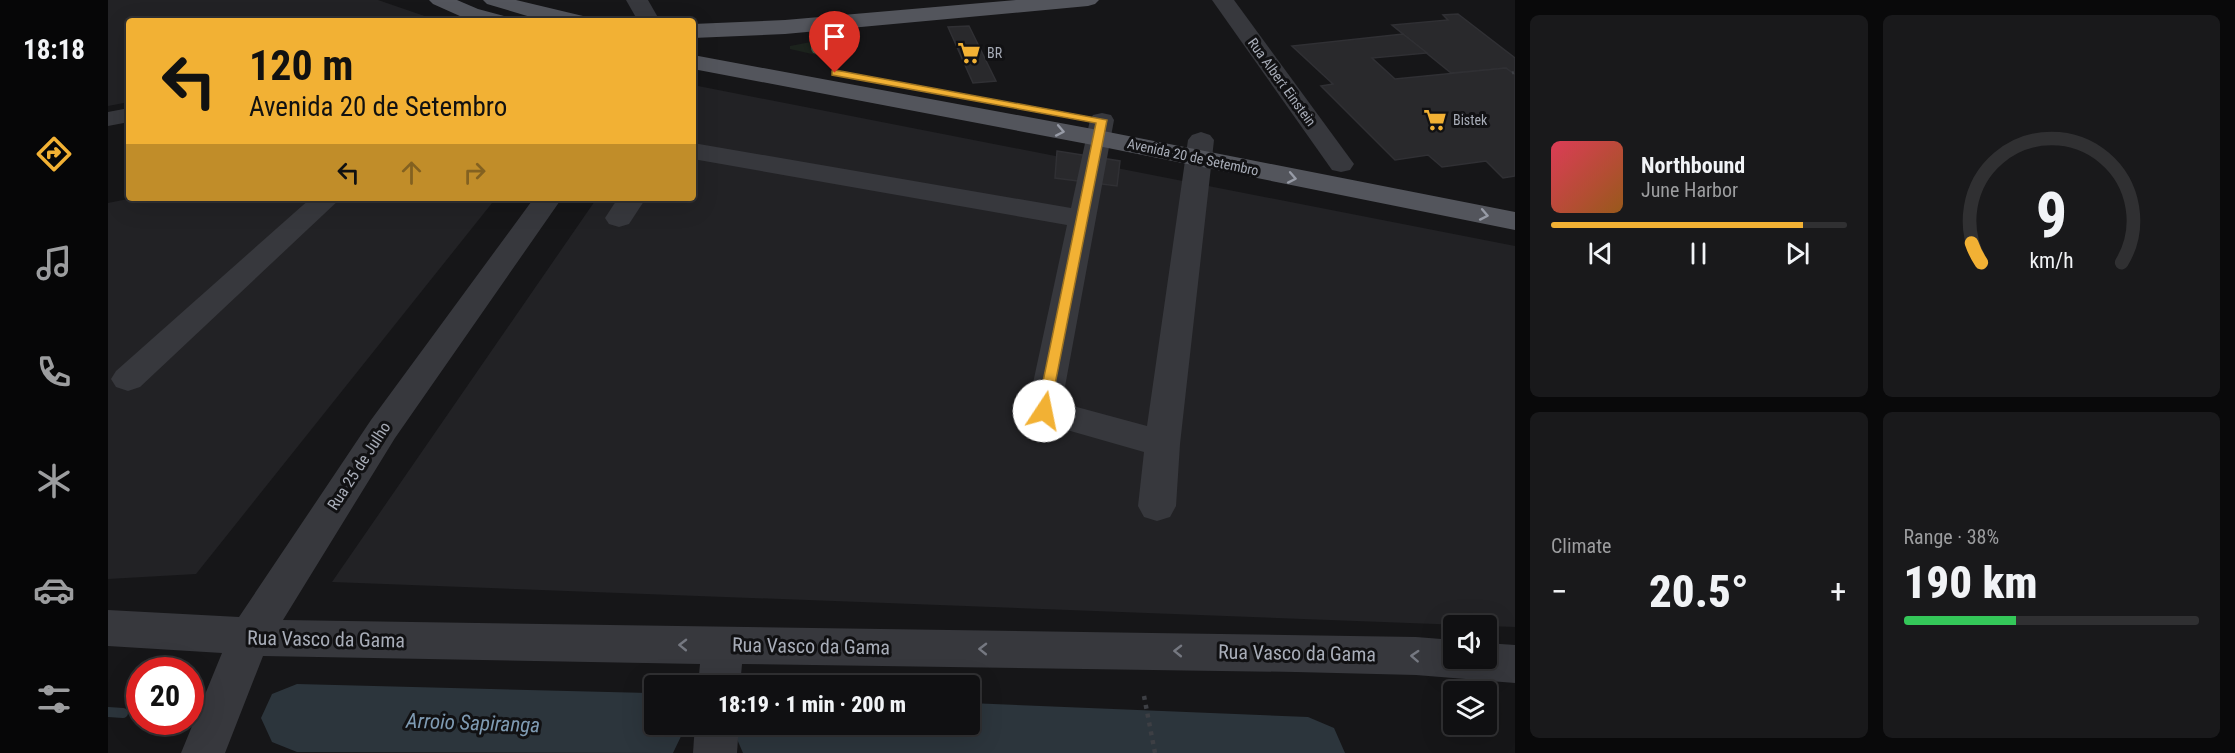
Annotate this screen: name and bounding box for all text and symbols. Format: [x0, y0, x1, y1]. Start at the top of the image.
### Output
pin [809, 11, 860, 73]
icon: arrive [818, 20, 851, 53]
text: 18:18 [23, 34, 85, 66]
street label: Rua Albert Einstein [1245, 35, 1319, 129]
supermarket icon: BR [956, 40, 982, 66]
text: 120 m [249, 41, 354, 90]
icon: left [150, 42, 228, 120]
place label: BR [987, 45, 1003, 61]
text: Avenida 20 de Setembro [249, 91, 507, 123]
supermarket icon: Bistek [1422, 107, 1448, 133]
place label: Bistek [1453, 112, 1488, 128]
one-way arrow [1055, 124, 1065, 137]
icon: directions [33, 133, 75, 175]
street label: Avenida 20 de Setembro [1126, 135, 1260, 179]
text: Northbound [1641, 153, 1745, 178]
icon: left [332, 156, 365, 189]
icon: ahead [395, 156, 428, 189]
icon: right [458, 156, 491, 189]
one-way arrow [1287, 171, 1297, 184]
text: June Harbor [1641, 178, 1738, 202]
text: 9 [2035, 179, 2067, 252]
one-way arrow [1479, 208, 1489, 221]
icon: previous [1584, 237, 1617, 270]
icon: pause [1682, 237, 1715, 270]
icon: next [1781, 237, 1814, 270]
icon: music [33, 242, 75, 284]
text: km/h [2029, 248, 2073, 273]
icon: phone [33, 351, 75, 393]
position arrow [1012, 379, 1076, 443]
street label: Rua 25 de Julho [324, 418, 394, 514]
icon: climate [33, 460, 75, 502]
text: Range · 38% [1904, 525, 1999, 549]
text: Climate [1551, 534, 1611, 558]
text: 190 km [1904, 556, 2038, 609]
text: 20.5° [1649, 565, 1749, 618]
icon: car [33, 569, 75, 611]
text: − [1551, 572, 1568, 611]
text: + [1830, 572, 1846, 611]
map controls [1443, 615, 1497, 735]
button: sound [1443, 615, 1497, 669]
street label: Rua Vasco da Gama [247, 626, 405, 652]
street label: Rua Vasco da Gama [732, 633, 890, 659]
one-way arrow [678, 639, 687, 651]
street label: Rua Vasco da Gama [1218, 640, 1376, 666]
one-way arrow [978, 643, 987, 655]
one-way arrow [1173, 645, 1182, 657]
one-way arrow [1410, 650, 1419, 663]
speed limit sign: 20 [126, 657, 204, 735]
icon: filters [33, 678, 75, 720]
button: layers [1443, 681, 1497, 735]
text: 18:19 · 1 min · 200 m [718, 692, 906, 717]
water label: Arroio Sapiranga [405, 709, 540, 737]

